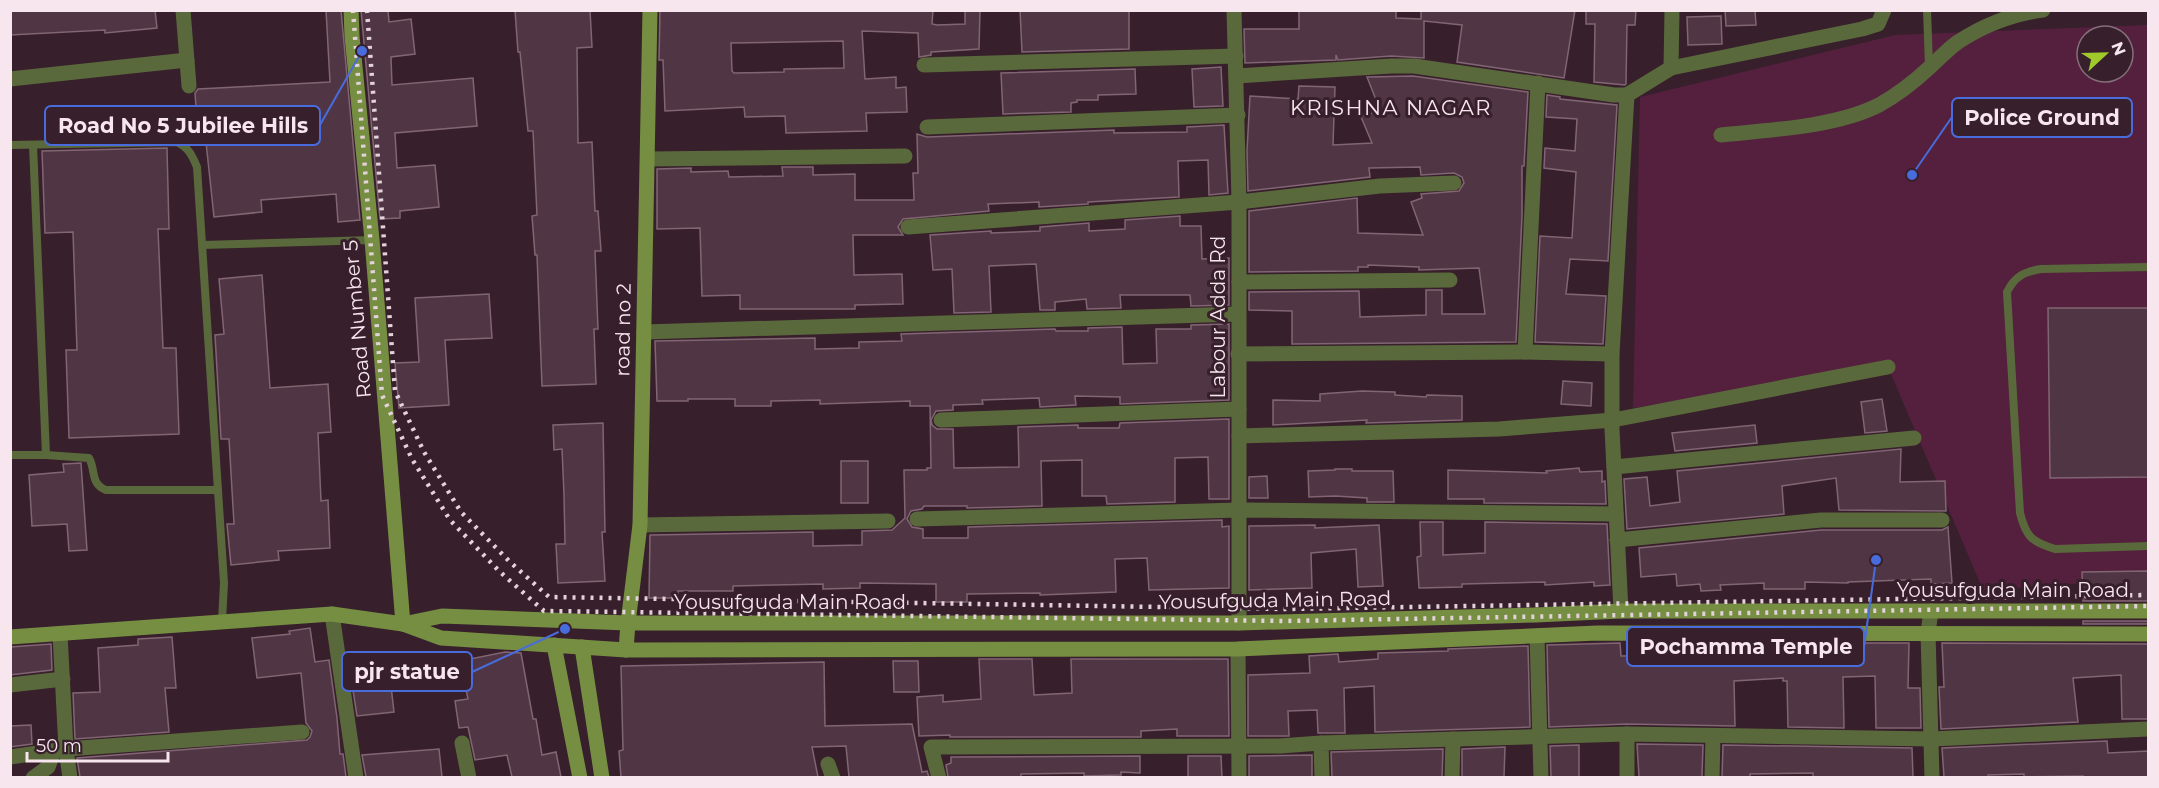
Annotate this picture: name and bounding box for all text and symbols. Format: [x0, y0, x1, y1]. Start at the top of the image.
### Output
north arrow [2075, 24, 2135, 84]
text: N [2107, 39, 2130, 58]
district label: KRISHNA NAGAR [1290, 95, 1492, 120]
callout: Police Ground [1952, 98, 2132, 137]
text: Police Ground [1964, 105, 2120, 130]
callout: Road No 5 Jubilee Hills [45, 106, 320, 145]
text: Road No 5 Jubilee Hills [58, 113, 308, 138]
street label: Labour Adda Rd [1206, 236, 1230, 398]
street label: Road Number 5 [338, 239, 376, 399]
street label: road no 2 [610, 283, 636, 377]
street label: Yousufguda Main Road [1897, 578, 2129, 602]
street label: Yousufguda Main Road [1159, 586, 1391, 614]
street label: Yousufguda Main Road [674, 590, 906, 614]
callout: Pochamma Temple [1627, 627, 1864, 666]
text: Pochamma Temple [1640, 634, 1852, 659]
callout: pjr statue [342, 652, 472, 691]
text: pjr statue [354, 659, 460, 684]
scale bar [27, 725, 168, 763]
text: 50 m [36, 735, 82, 757]

